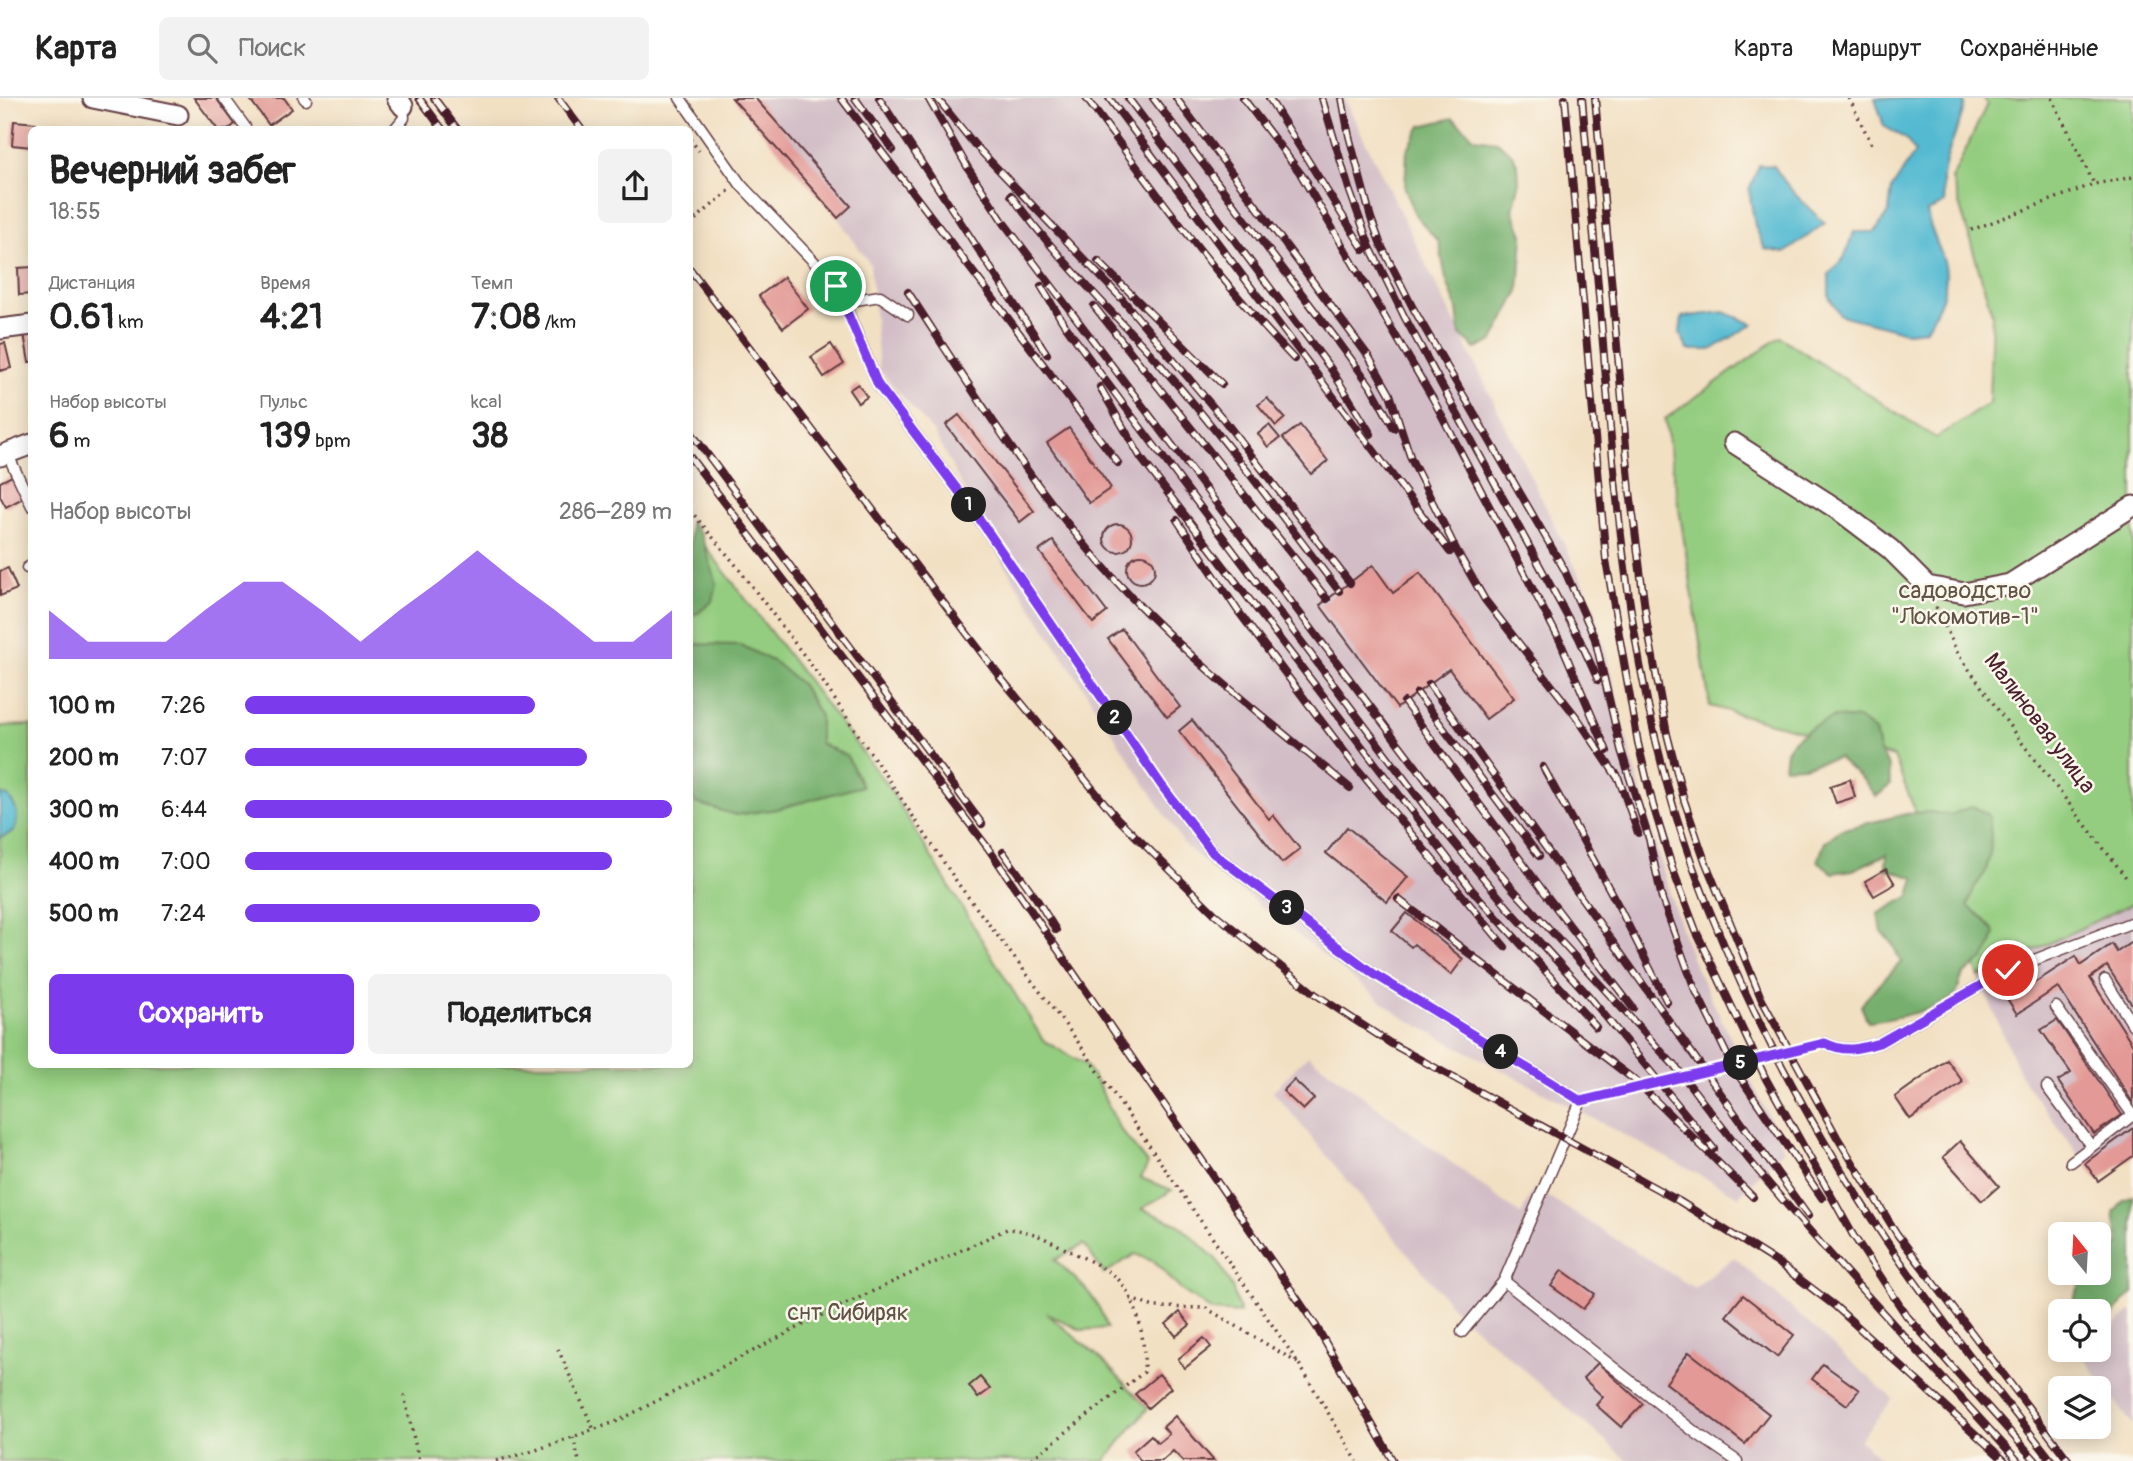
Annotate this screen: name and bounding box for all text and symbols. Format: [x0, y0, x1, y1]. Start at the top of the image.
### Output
search box [159, 17, 649, 80]
text: Карта [35, 28, 117, 69]
icon: search [183, 29, 221, 67]
text: Поиск [239, 32, 307, 64]
text: Карта [1734, 34, 1793, 63]
text: Маршрут [1831, 34, 1922, 63]
text: Сохранённые [1960, 34, 2098, 63]
text: Вечерний забег [49, 147, 296, 195]
button: share [598, 149, 672, 223]
text: 18:55 [49, 197, 101, 226]
pin [806, 256, 866, 316]
icon: arrive [817, 267, 855, 305]
text: Дистанция [49, 271, 135, 295]
text: Время [260, 271, 311, 295]
text: Темп [471, 271, 513, 295]
text: 0.61 [49, 295, 115, 339]
text: 4:21 [260, 295, 323, 339]
text: 7:08 [471, 295, 540, 339]
text: km [115, 310, 144, 334]
text: /km [540, 310, 576, 334]
text: Набор высоты [49, 390, 167, 414]
text: Пульс [260, 390, 308, 414]
text: kcal [471, 390, 502, 414]
text: 6 [49, 414, 69, 458]
text: 139 [260, 414, 311, 458]
text: 38 [471, 414, 508, 458]
text: m [69, 429, 90, 453]
text: bpm [311, 429, 351, 453]
pin: 1 [951, 488, 986, 522]
text: 1 [965, 492, 972, 516]
text: Набор высоты [49, 497, 191, 526]
text: 286–289 m [559, 497, 672, 526]
park label: садоводство "Локомотив-1" [1891, 576, 2039, 631]
street label: Малиновая улица [1978, 647, 2102, 799]
text: 100 m [49, 691, 115, 720]
text: 7:26 [161, 691, 206, 720]
pin: 2 [1098, 700, 1132, 736]
text: 2 [1109, 705, 1120, 729]
text: 200 m [49, 743, 119, 772]
text: 7:07 [161, 743, 207, 772]
text: 300 m [49, 795, 119, 824]
text: 6:44 [161, 795, 207, 824]
text: 400 m [49, 847, 119, 876]
text: 7:00 [161, 847, 211, 876]
pin: 3 [1270, 890, 1304, 926]
text: 3 [1281, 895, 1292, 919]
text: 500 m [49, 899, 118, 928]
text: 7:24 [161, 899, 206, 928]
pin [1978, 940, 2038, 1000]
icon: check [1989, 951, 2027, 989]
button: Сохранить [49, 974, 354, 1054]
button: Поделиться [368, 974, 672, 1054]
pin: 4 [1484, 1034, 1518, 1070]
text: 4 [1495, 1039, 1506, 1063]
pin: 5 [1724, 1046, 1758, 1080]
text: 5 [1735, 1050, 1746, 1074]
north arrow [2048, 1222, 2110, 1284]
map controls [2048, 1222, 2111, 1439]
park label: снт Сибиряк [787, 1298, 909, 1327]
button: locate [2048, 1299, 2111, 1362]
button: layers [2048, 1376, 2111, 1439]

